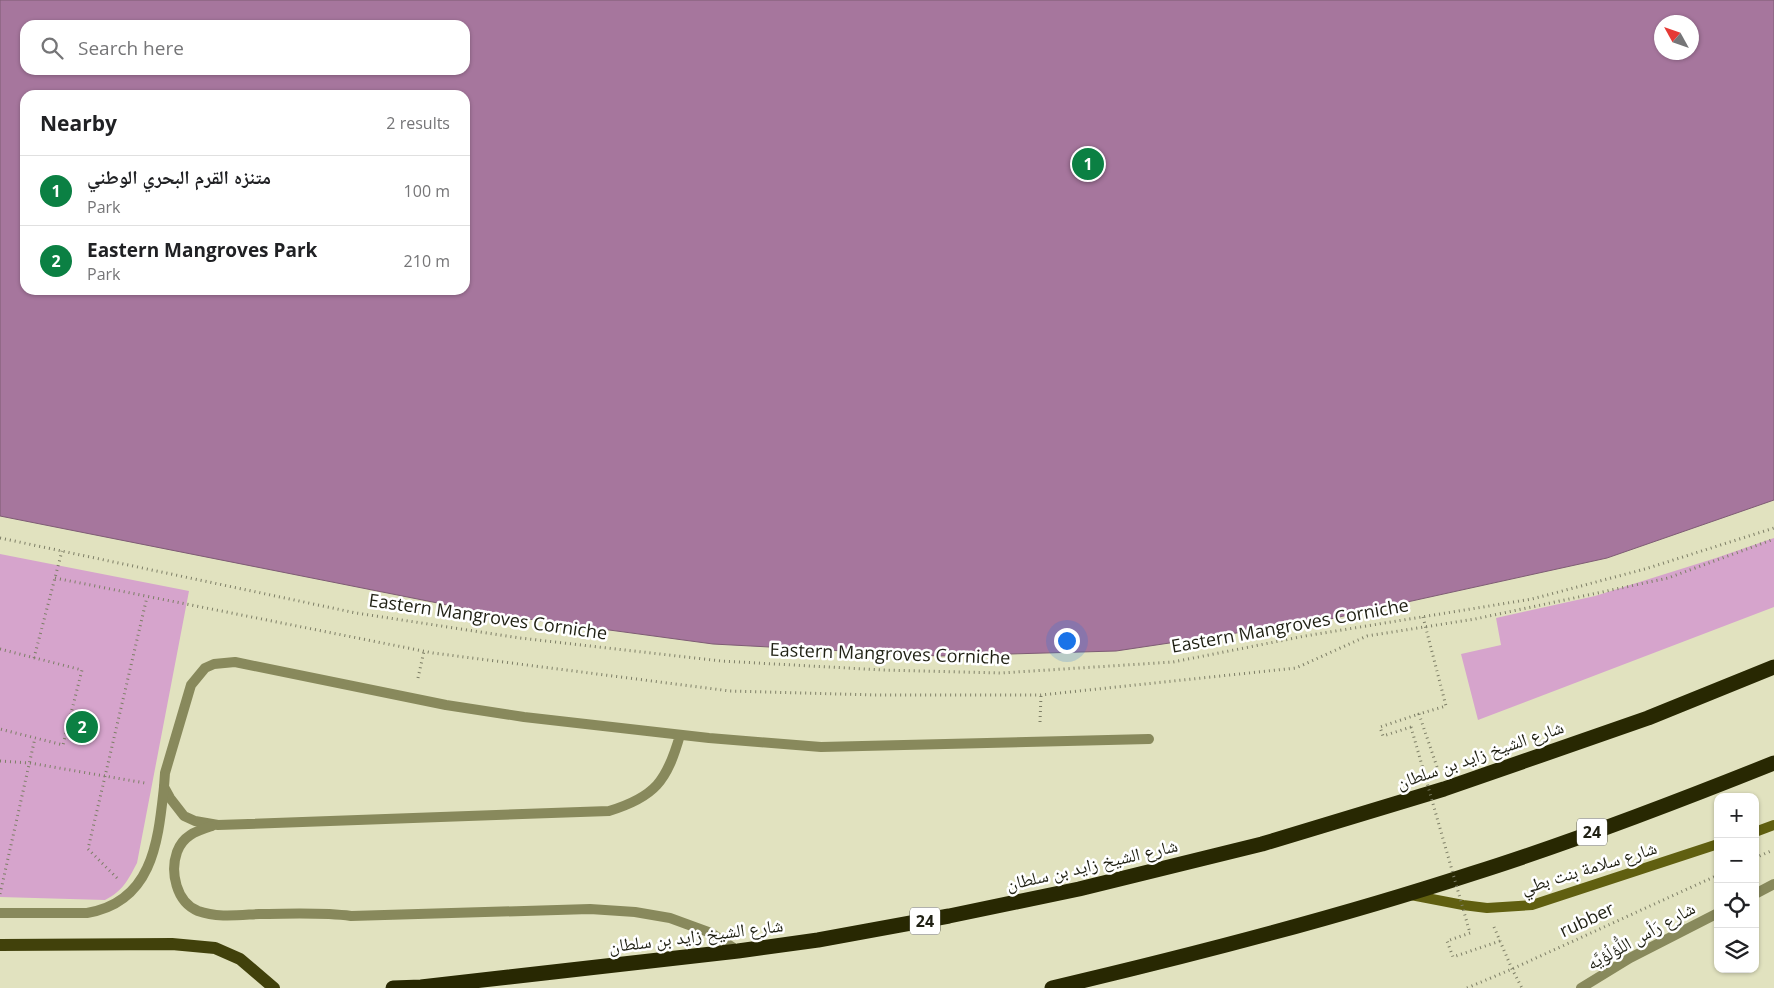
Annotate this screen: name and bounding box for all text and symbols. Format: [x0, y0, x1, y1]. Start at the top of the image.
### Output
north arrow [1654, 15, 1699, 60]
search box [20, 20, 470, 75]
icon: search [38, 34, 66, 62]
text: Search here [78, 35, 184, 61]
text: Nearby [40, 109, 117, 137]
text: 2 results [386, 112, 450, 134]
pin: 1 [1072, 145, 1104, 183]
text: متنزه القرم البحري الوطني [87, 164, 271, 190]
text: 1 [51, 180, 61, 202]
text: 100 m [404, 180, 450, 202]
text: Park [87, 196, 120, 218]
text: Eastern Mangroves Park [87, 237, 317, 263]
text: 2 [51, 250, 61, 272]
text: 210 m [404, 250, 450, 272]
text: Park [87, 263, 120, 285]
street label: Eastern Mangroves Corniche [367, 587, 609, 645]
street label: Eastern Mangroves Corniche [1169, 592, 1410, 658]
your location [1054, 628, 1080, 654]
street label: Eastern Mangroves Corniche [769, 637, 1011, 669]
pin: 2 [66, 708, 98, 746]
street label: شارع الشيخ زايد بن سلطان [1393, 714, 1567, 795]
map controls [1714, 793, 1759, 973]
button: + [1714, 793, 1759, 838]
road number: 24 [1577, 819, 1607, 846]
street label: شارع الشيخ زايد بن سلطان [1004, 833, 1180, 896]
street label: شارع سلامة بنت بطي [1518, 835, 1661, 903]
button: − [1714, 838, 1759, 883]
button: locate [1714, 883, 1759, 928]
street label: شارع رَأس اللُّؤلُؤيَّه [1582, 895, 1699, 975]
street label: rubber [1555, 896, 1618, 942]
road number: 24 [910, 908, 940, 934]
street label: شارع الشيخ زايد بن سلطان [607, 912, 785, 959]
button: layers [1714, 928, 1759, 973]

